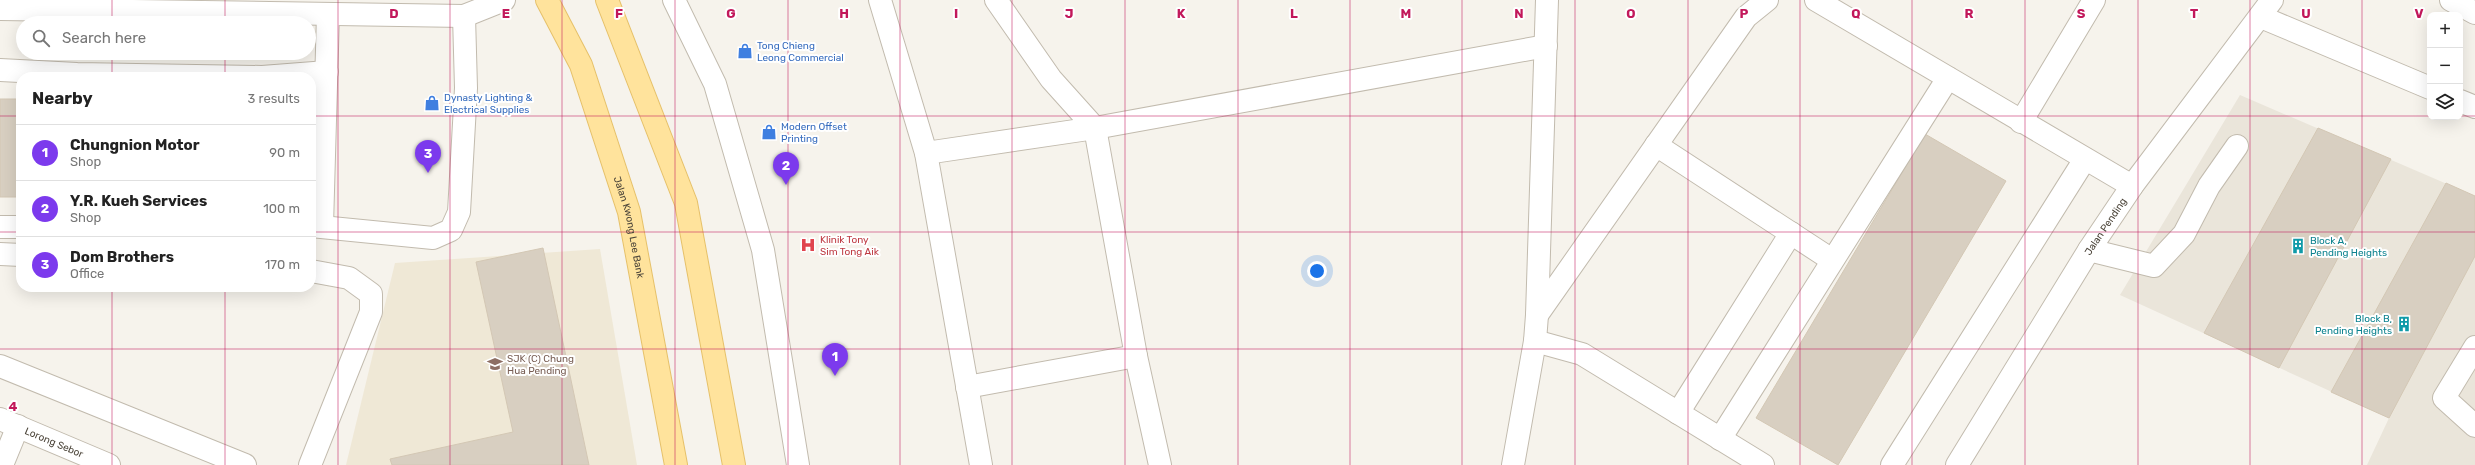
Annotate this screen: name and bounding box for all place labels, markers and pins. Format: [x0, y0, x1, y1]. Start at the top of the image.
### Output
place label: Tong Chieng Leong Commercial [757, 40, 844, 64]
shop icon: Tong Chieng Leong Commercial [736, 42, 754, 60]
place label: Dynasty Lighting & Electrical Supplies [444, 92, 533, 116]
shop icon: Dynasty Lighting & Electrical Supplies [423, 94, 441, 112]
place label: Modern Offset Printing [781, 121, 847, 145]
shop icon: Modern Offset Printing [760, 123, 778, 141]
pin: 3 [415, 140, 441, 173]
pin: 2 [773, 152, 799, 185]
place label: Klinik Tony Sim Tong Aik [820, 234, 880, 258]
place label: Block A, Pending Heights [2310, 235, 2387, 259]
hospital icon: Klinik Tony Sim Tong Aik [799, 236, 817, 254]
building icon: Block A, Pending Heights [2289, 237, 2307, 255]
place label: Block B, Pending Heights [2315, 313, 2392, 337]
building icon: Block B, Pending Heights [2395, 315, 2413, 333]
pin: 1 [822, 343, 848, 376]
place label: SJK (C) Chung Hua Pending [507, 353, 574, 377]
school or university icon: SJK (C) Chung Hua Pending [486, 355, 504, 373]

